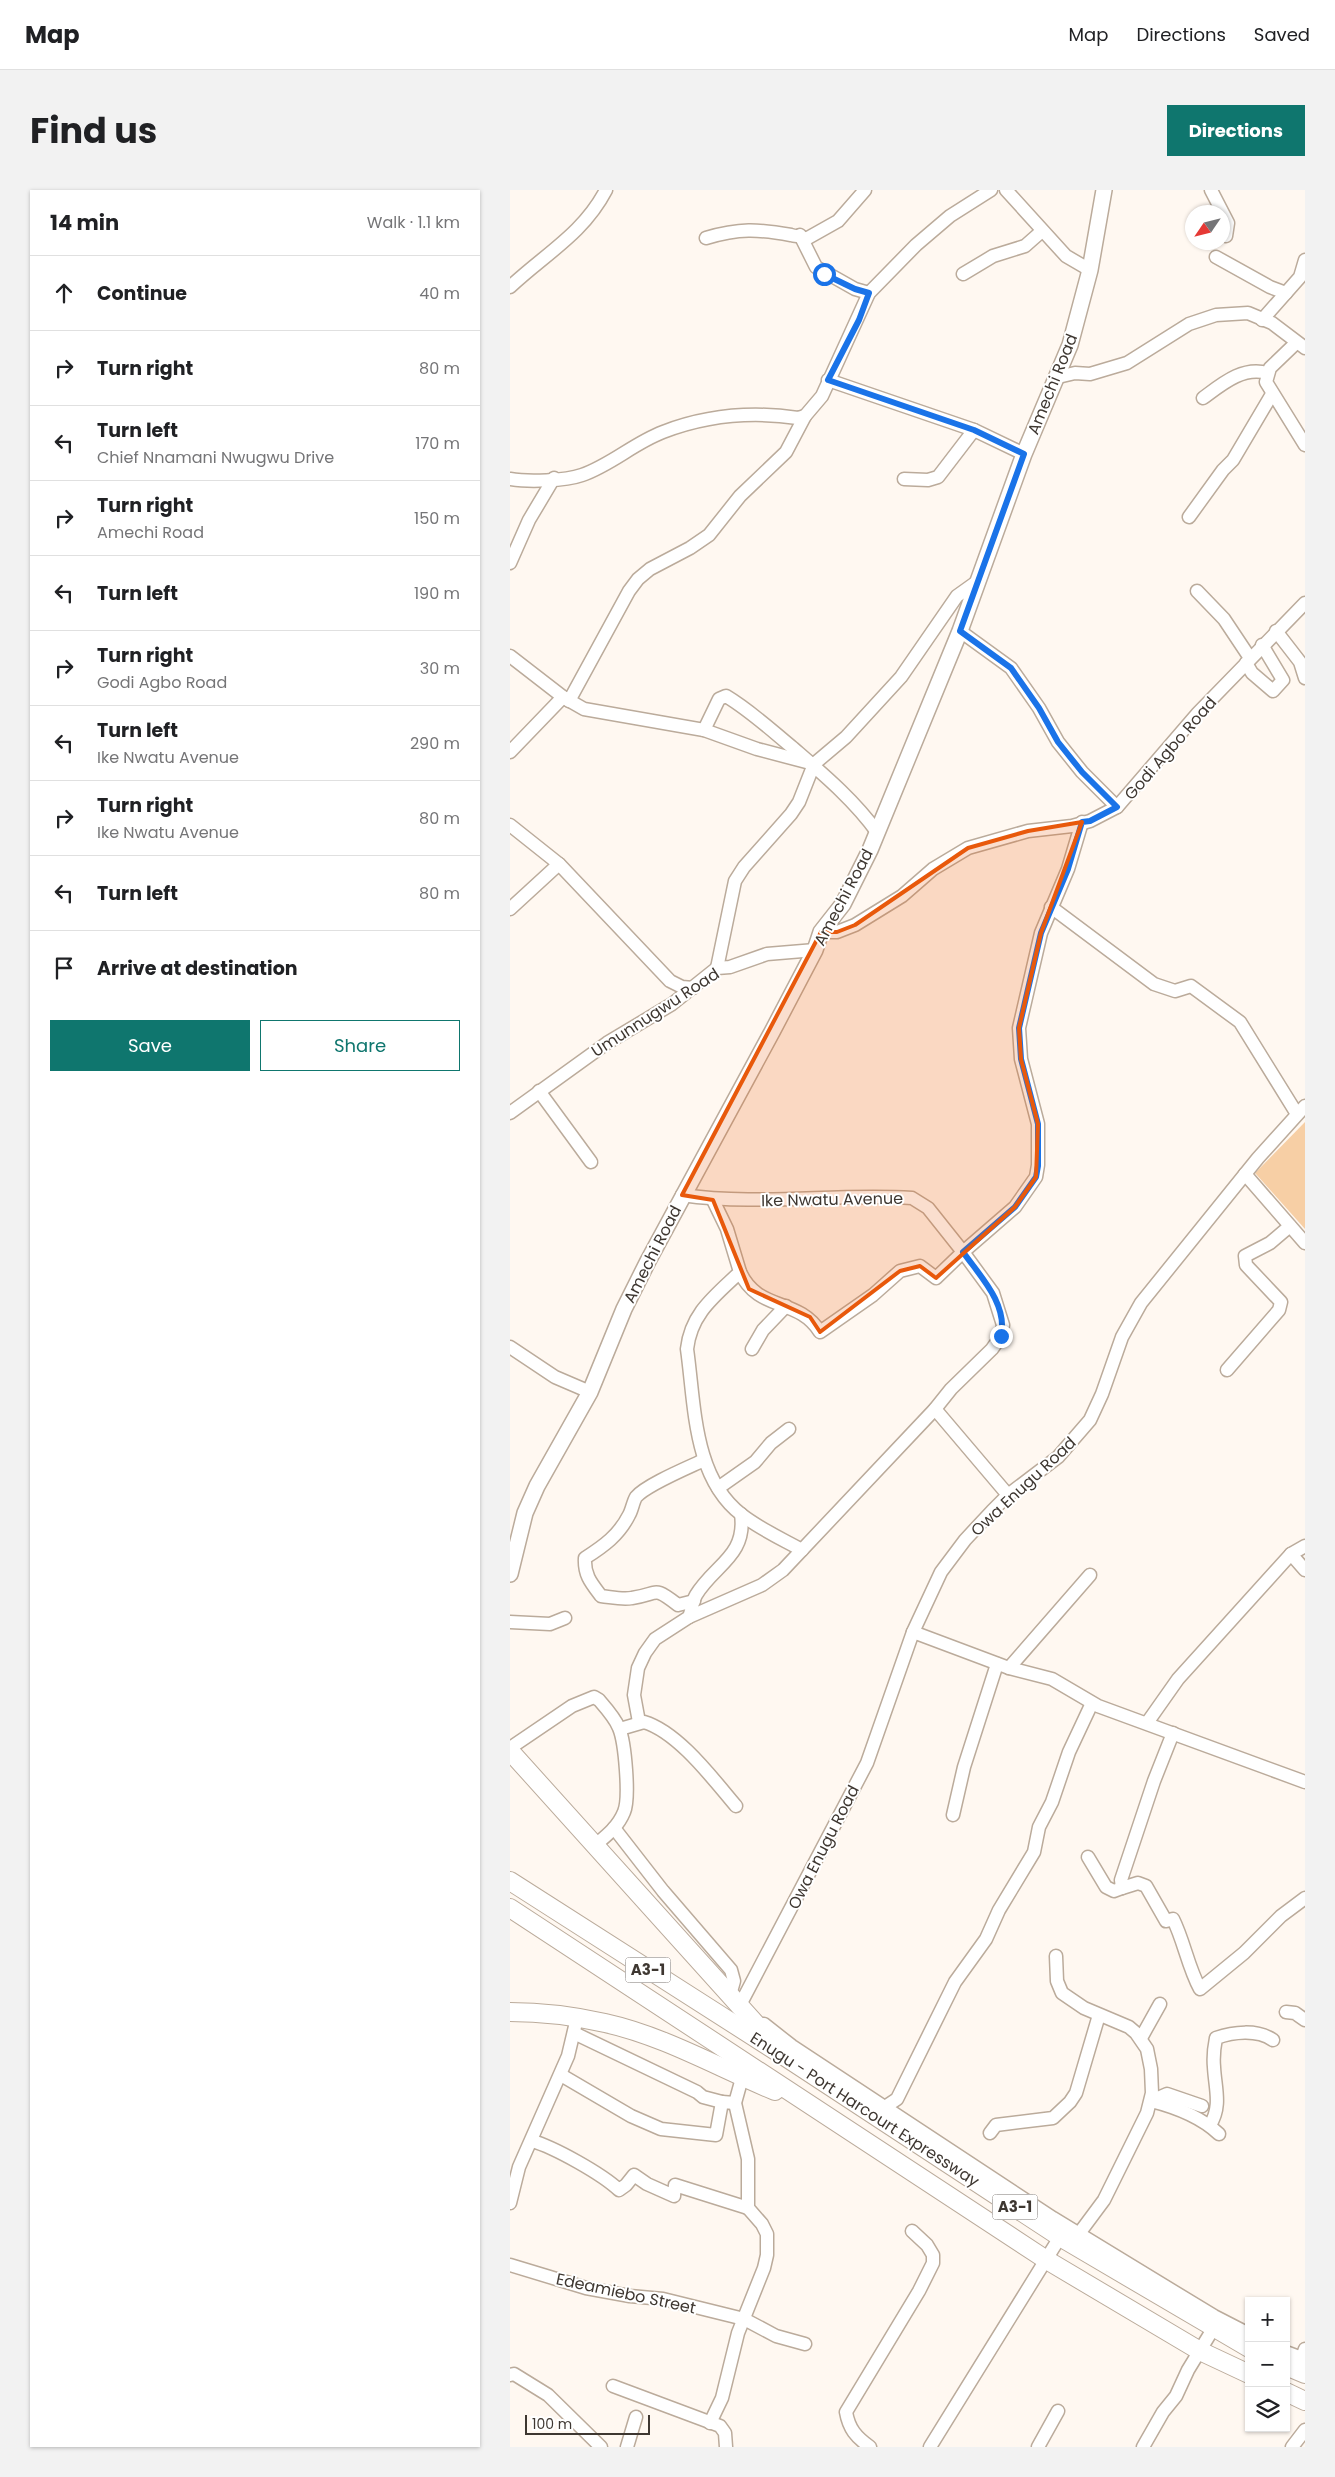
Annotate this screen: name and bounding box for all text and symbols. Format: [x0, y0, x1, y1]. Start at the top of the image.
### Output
text: Map [25, 18, 80, 51]
text: Map [1069, 22, 1108, 47]
text: Directions [1136, 22, 1226, 47]
text: Saved [1254, 22, 1310, 47]
button: Directions [1167, 105, 1305, 156]
text: Find us [30, 106, 157, 155]
north arrow [1185, 205, 1230, 250]
text: 14 min [50, 208, 119, 237]
text: Walk · 1.1 km [367, 211, 460, 234]
route start [813, 263, 836, 286]
icon: ahead [50, 279, 78, 307]
text: Continue [97, 280, 187, 307]
text: 40 m [419, 282, 460, 305]
street label: Amechi Road [1022, 330, 1083, 438]
icon: right [50, 354, 78, 382]
text: Turn right [97, 355, 193, 382]
text: 80 m [419, 357, 460, 380]
text: Turn left [97, 417, 178, 444]
icon: left [50, 429, 78, 457]
text: 170 m [415, 432, 460, 455]
text: Chief Nnamani Nwugwu Drive [97, 446, 334, 469]
text: Turn right [97, 492, 193, 519]
icon: right [50, 504, 78, 532]
text: 150 m [414, 507, 460, 530]
text: Amechi Road [97, 521, 204, 544]
icon: left [50, 579, 78, 607]
text: Turn left [97, 580, 178, 607]
text: 190 m [414, 582, 460, 605]
text: Turn right [97, 642, 193, 669]
icon: right [50, 654, 78, 682]
text: 30 m [420, 657, 460, 680]
text: Godi Agbo Road [97, 671, 227, 694]
street label: Godi Agbo Road [1119, 692, 1222, 805]
text: Turn left [97, 717, 178, 744]
icon: left [50, 729, 78, 757]
text: 290 m [410, 732, 460, 755]
text: Ike Nwatu Avenue [97, 746, 239, 769]
text: Turn right [97, 792, 193, 819]
icon: right [50, 804, 78, 832]
text: 80 m [419, 807, 460, 830]
text: Ike Nwatu Avenue [97, 821, 239, 844]
street label: Amechi Road [808, 845, 879, 950]
icon: left [50, 879, 78, 907]
text: Turn left [97, 880, 178, 907]
text: 80 m [419, 882, 460, 905]
icon: arrive [50, 954, 78, 982]
text: Arrive at destination [97, 955, 298, 982]
street label: Umunnugwu Road [587, 962, 724, 1062]
button: Save [50, 1020, 250, 1071]
button: Share [260, 1020, 460, 1071]
street label: Ike Nwatu Avenue [761, 1187, 903, 1212]
street label: Amechi Road [618, 1201, 687, 1307]
route end [990, 1325, 1013, 1348]
street label: Owa Enugu Road [966, 1431, 1081, 1541]
street label: Owa Enugu Road [782, 1781, 865, 1913]
road number: A3-1 [626, 1958, 670, 1982]
street label: Enugu - Port Harcourt Expressway [746, 2027, 984, 2192]
road number: A3-1 [992, 2194, 1038, 2220]
street label: Edeamiebo Street [554, 2267, 698, 2320]
map controls [1245, 2297, 1290, 2432]
button: + [1245, 2297, 1290, 2342]
button: − [1245, 2342, 1290, 2387]
button: layers [1245, 2387, 1290, 2432]
scale bar [525, 2412, 650, 2435]
text: 100 m [532, 2414, 572, 2434]

